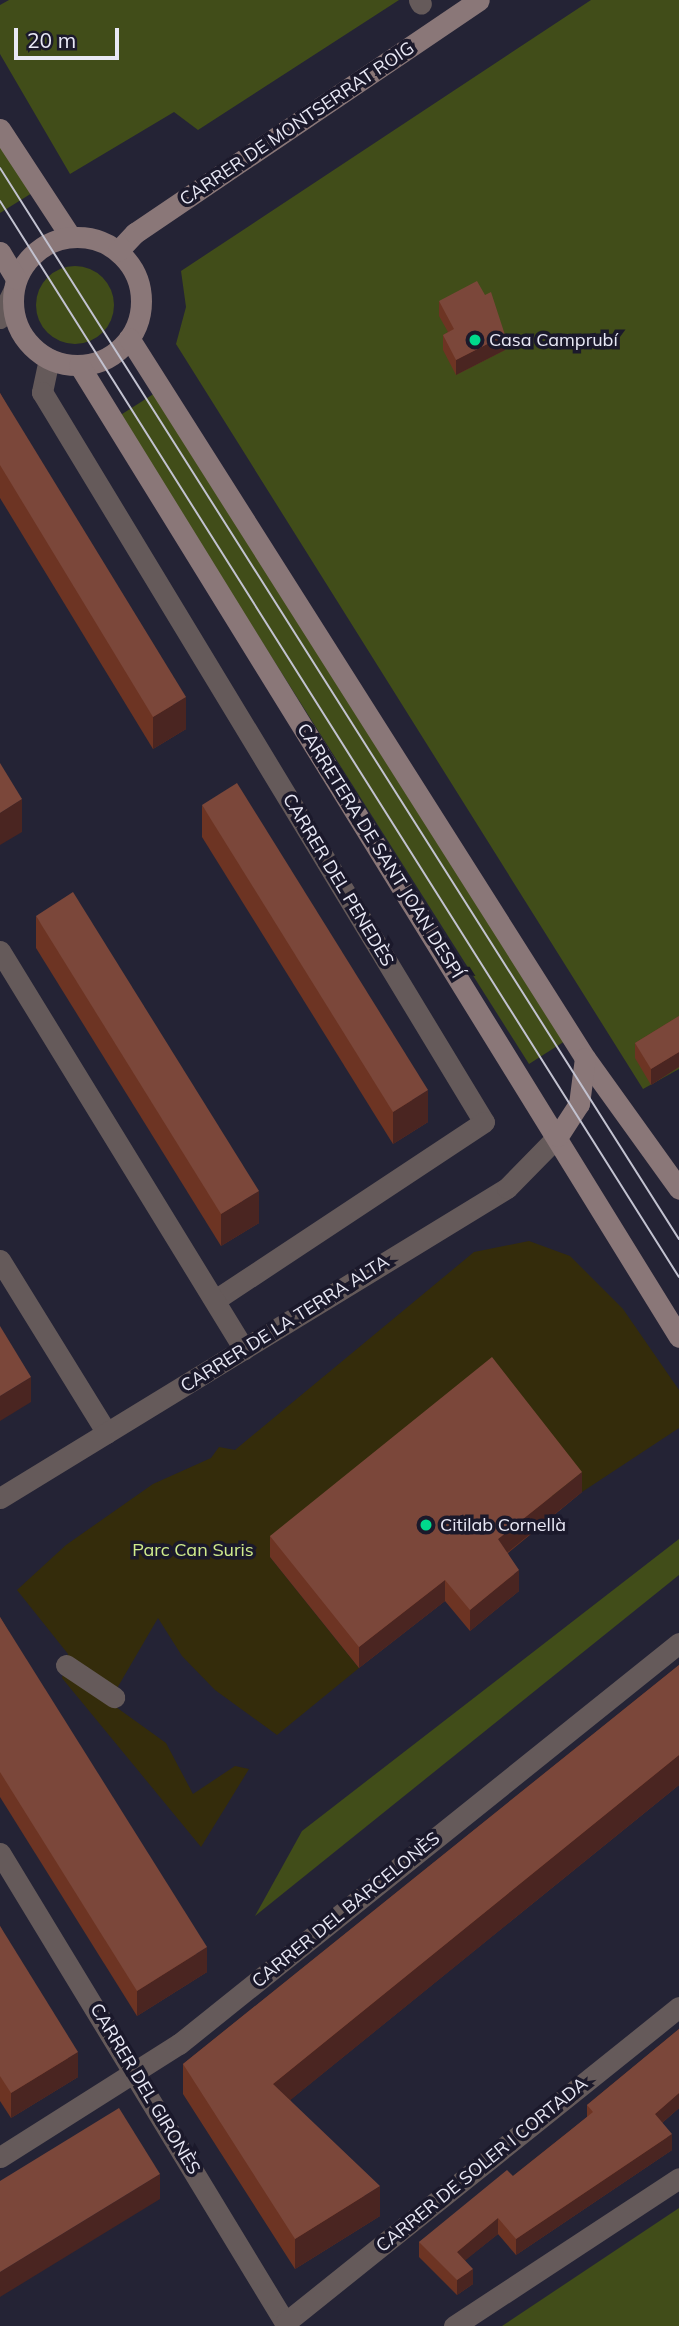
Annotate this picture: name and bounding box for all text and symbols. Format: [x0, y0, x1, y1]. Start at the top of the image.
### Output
scale bar [18, 14, 122, 58]
text: 20 m [27, 27, 76, 53]
street label: CARRER DE MONTSERRAT ROIG [176, 37, 418, 211]
place label: Casa Camprubí [489, 329, 618, 351]
marker: Casa Camprubí [467, 332, 483, 348]
street label: CARRETERA DE SANT JOAN DESPÍ [292, 719, 468, 983]
street label: CARRER DEL PENEDÈS [278, 790, 398, 970]
street label: CARRER DE LA TERRA ALTA [177, 1251, 393, 1397]
place label: Citilab Cornellà [440, 1514, 566, 1536]
marker: Citilab Cornellà [418, 1517, 434, 1533]
park label: Parc Can Suris [132, 1539, 254, 1561]
street label: CARRER DEL BARCELONÈS [248, 1828, 444, 1992]
street label: CARRER DEL GIRONÈS [85, 2000, 205, 2178]
street label: CARRER DE SOLER I CORTADA [372, 2073, 592, 2257]

